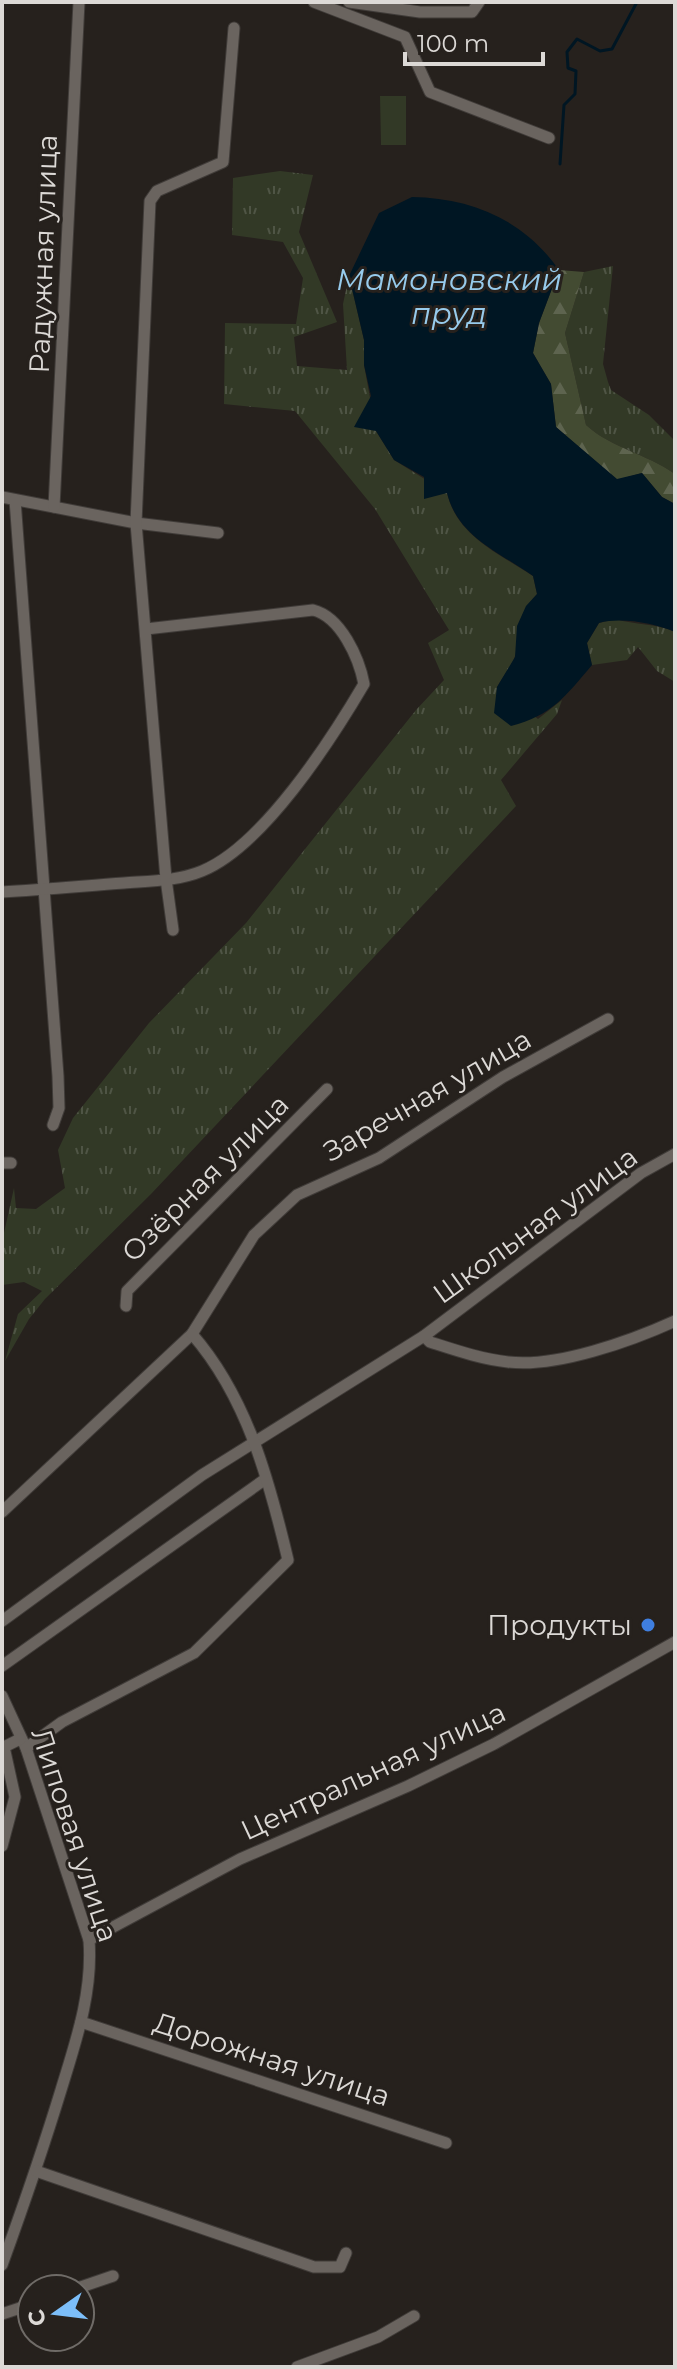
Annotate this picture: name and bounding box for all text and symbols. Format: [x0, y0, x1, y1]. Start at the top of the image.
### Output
scale bar [405, 16, 543, 66]
text: 100 m [417, 29, 489, 58]
street label: Радужная улица [22, 134, 64, 374]
water label: Мамоновский пруд [336, 261, 562, 332]
street label: Заречная улица [317, 1022, 537, 1168]
street label: Озёрная улица [114, 1087, 296, 1269]
street label: Школьная улица [426, 1139, 644, 1311]
place label: Продукты [487, 1608, 632, 1642]
marker: Продукты [639, 1616, 657, 1634]
street label: Центральная улица [235, 1695, 511, 1847]
street label: Липовая улица [24, 1724, 126, 1946]
street label: Дорожная улица [150, 2005, 394, 2113]
north arrow [16, 2273, 96, 2353]
text: С [22, 2307, 52, 2329]

